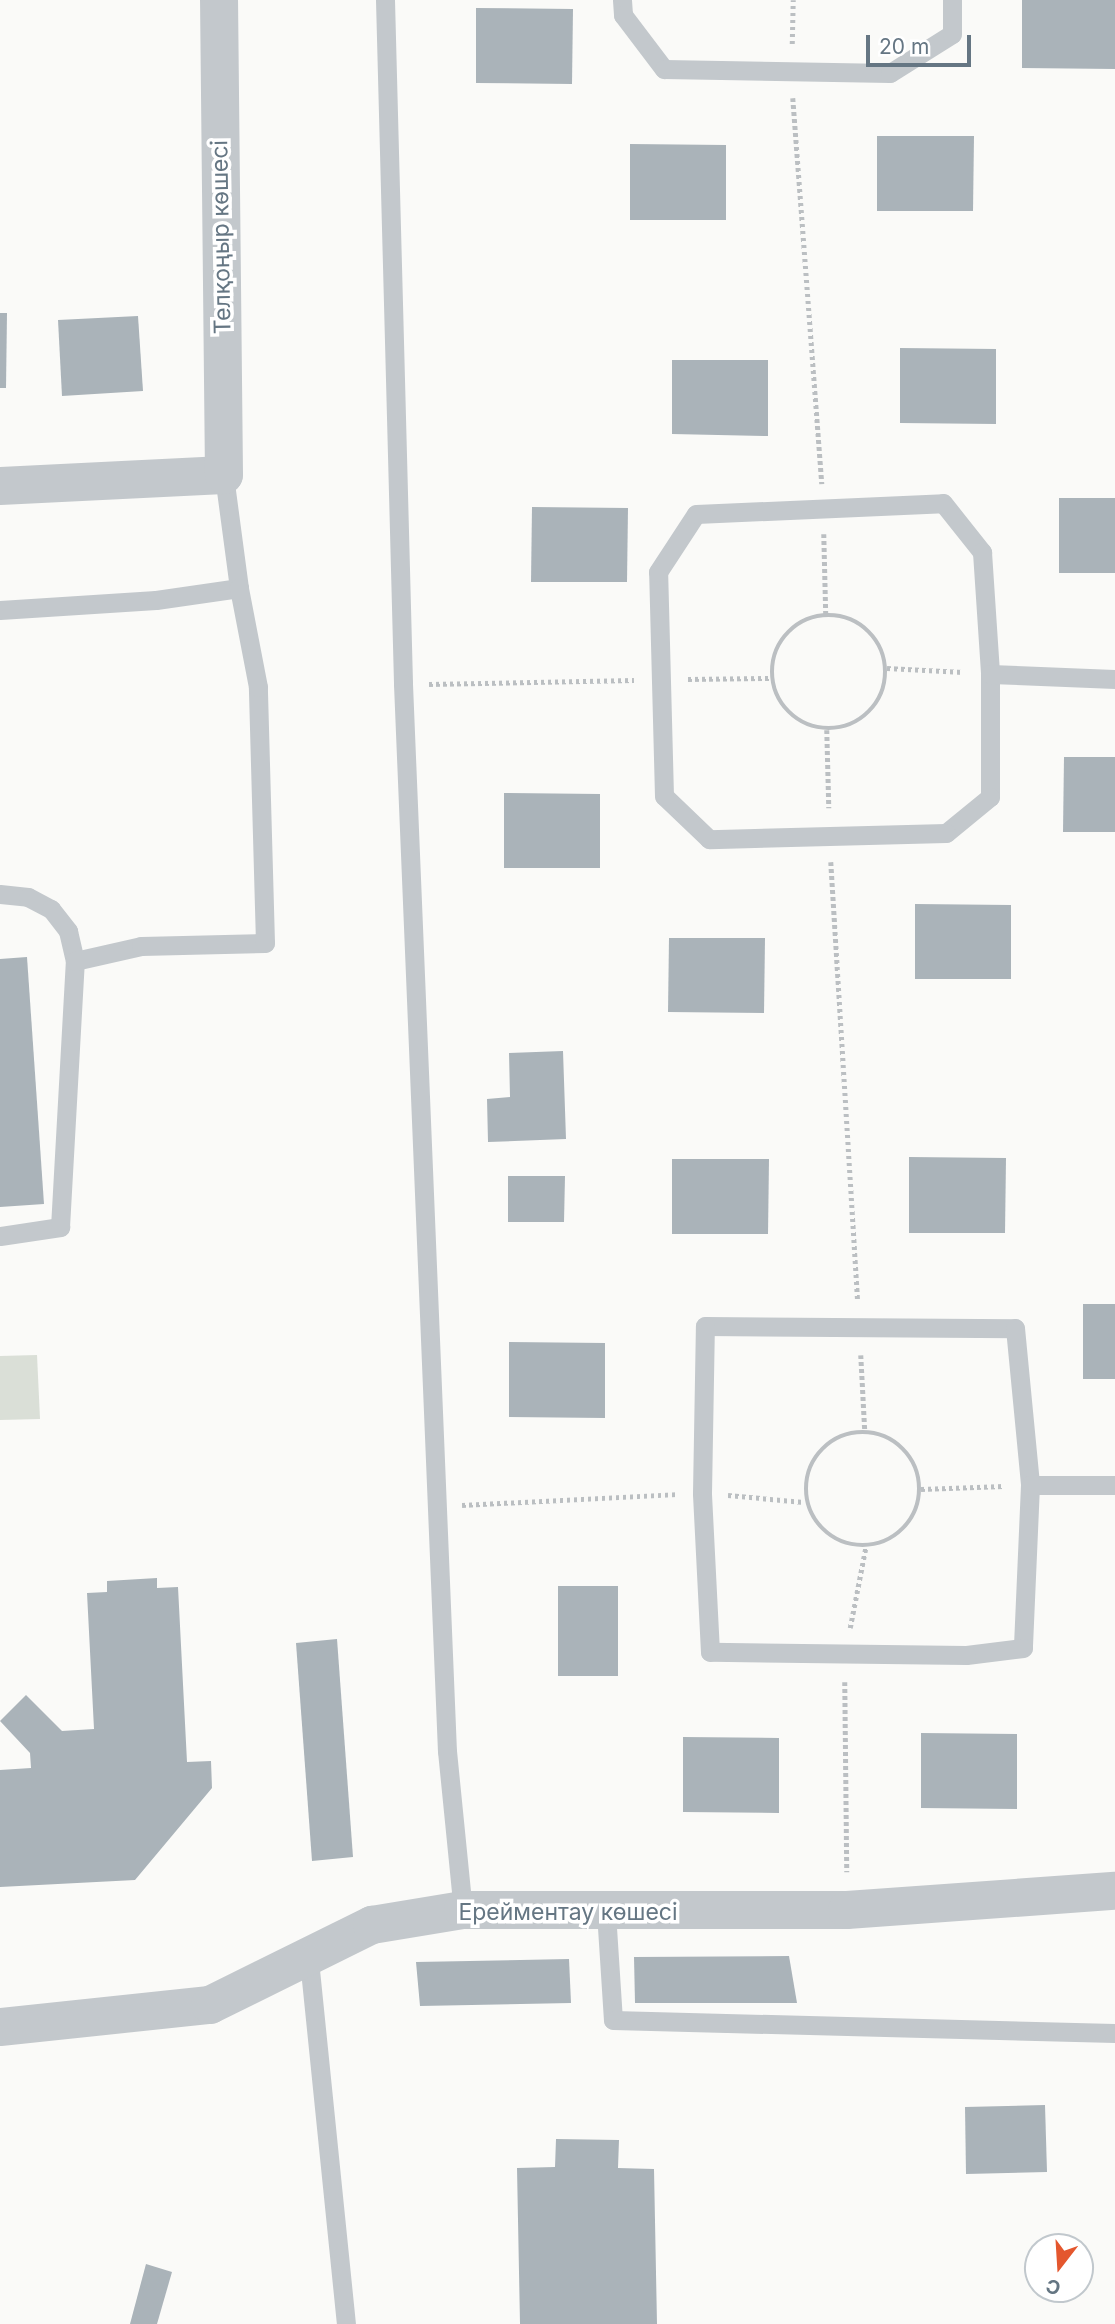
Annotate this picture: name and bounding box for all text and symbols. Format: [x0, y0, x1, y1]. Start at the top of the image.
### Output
scale bar [870, 21, 975, 65]
text: 20 m [879, 34, 929, 59]
street label: Телқоңыр көшесі [206, 140, 236, 334]
street label: Ерейментау көшесі [458, 1898, 678, 1926]
north arrow [1024, 2233, 1094, 2303]
text: С [1043, 2274, 1063, 2300]

